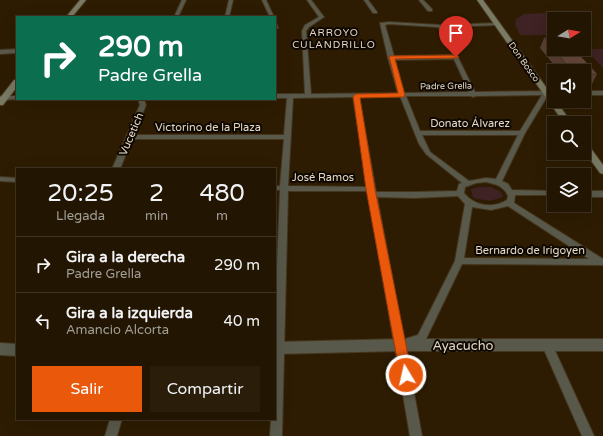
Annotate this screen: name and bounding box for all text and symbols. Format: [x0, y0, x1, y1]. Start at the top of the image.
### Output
north arrow [547, 12, 591, 56]
map controls [547, 12, 591, 212]
pin [439, 16, 473, 57]
icon: arrive [445, 22, 467, 44]
district label: ARROYO CULANDRILLO [292, 27, 376, 51]
text: 290 m [98, 30, 184, 64]
icon: right [32, 32, 84, 84]
street label: Don Bosco [506, 40, 542, 85]
text: Padre Grella [98, 64, 202, 86]
button: sound [547, 64, 591, 108]
street label: Padre Grella [420, 81, 472, 92]
street label: Vucetich [117, 111, 146, 158]
street label: Donato Álvarez [430, 116, 510, 130]
button: search [547, 116, 591, 160]
street label: Victorino de la Plaza [155, 121, 261, 134]
button: layers [547, 168, 591, 212]
street label: José Ramos [292, 171, 354, 184]
text: 20:25 [47, 179, 114, 208]
text: 2 [149, 179, 164, 208]
text: 480 [199, 179, 245, 208]
text: Llegada [56, 208, 105, 224]
text: min [145, 208, 168, 224]
text: m [216, 208, 228, 224]
street label: Bernardo de Irigoyen [475, 244, 585, 257]
text: Gira a la derecha [66, 248, 185, 266]
icon: right [32, 254, 54, 276]
text: 290 m [214, 256, 260, 274]
text: Padre Grella [66, 266, 141, 282]
text: Gira a la izquierda [66, 304, 193, 322]
icon: left [32, 310, 54, 332]
text: 40 m [223, 312, 260, 330]
text: Amancio Alcorta [66, 322, 169, 338]
street label: Ayacucho [432, 338, 494, 354]
position arrow [385, 354, 427, 396]
button: Salir [32, 366, 142, 412]
button: Compartir [150, 366, 260, 412]

